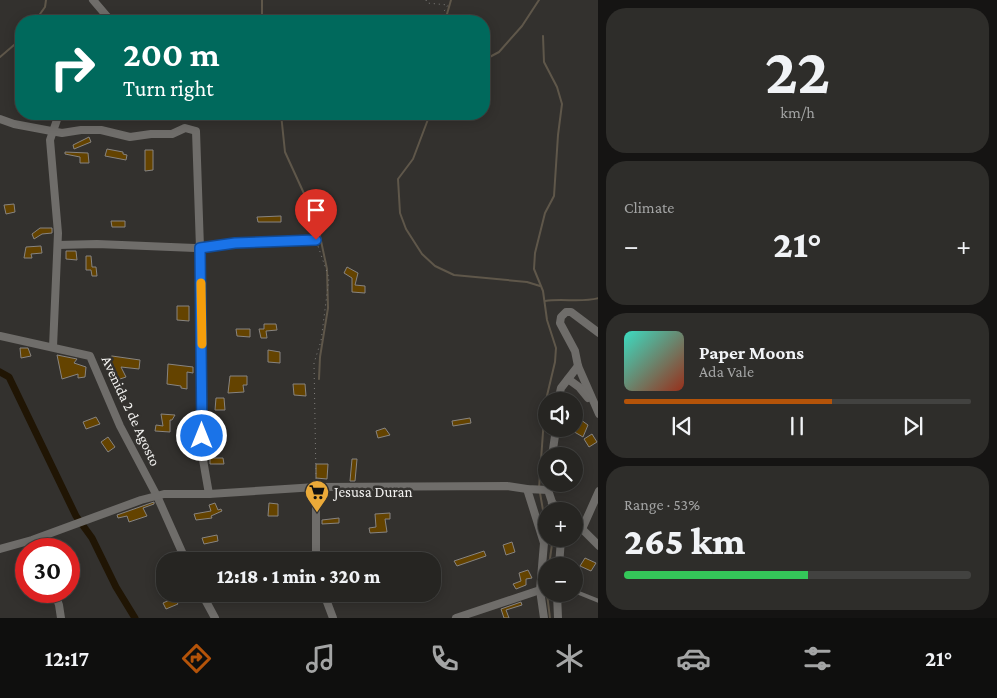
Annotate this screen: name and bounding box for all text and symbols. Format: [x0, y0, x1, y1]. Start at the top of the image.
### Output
icon: right [40, 35, 105, 100]
text: 200 m [123, 35, 220, 74]
text: 22 [765, 35, 830, 107]
text: Turn right [123, 76, 214, 101]
text: km/h [780, 104, 815, 121]
pin [295, 189, 337, 240]
icon: arrive [302, 196, 330, 224]
text: Climate [624, 199, 674, 216]
text: 21° [773, 223, 822, 265]
text: − [624, 230, 639, 261]
text: + [956, 230, 971, 261]
text: Paper Moons [699, 342, 804, 363]
street label: Avenida 2 de Agosto [98, 353, 164, 469]
text: Ada Vale [699, 363, 754, 380]
map controls [538, 392, 583, 602]
button: sound [538, 392, 583, 437]
position arrow [175, 409, 227, 461]
icon: previous [668, 412, 696, 440]
icon: pause [783, 412, 811, 440]
icon: next [899, 412, 927, 440]
button: search [538, 447, 583, 492]
supermarket icon: Jesusa Duran [304, 479, 330, 513]
place label: Jesusa Duran [332, 484, 413, 501]
text: Range · 53% [624, 496, 700, 513]
button: + [538, 502, 583, 547]
text: 265 km [624, 520, 745, 562]
speed limit sign: 30 [15, 538, 80, 603]
button: − [538, 557, 583, 602]
text: 12:18 · 1 min · 320 m [217, 566, 380, 587]
icon: directions [179, 641, 214, 676]
icon: music [303, 641, 338, 676]
icon: phone [427, 641, 462, 676]
icon: climate [552, 641, 587, 676]
icon: car [676, 641, 711, 676]
icon: filters [800, 641, 835, 676]
text: 12:17 [45, 646, 89, 671]
text: 21° [925, 646, 952, 671]

